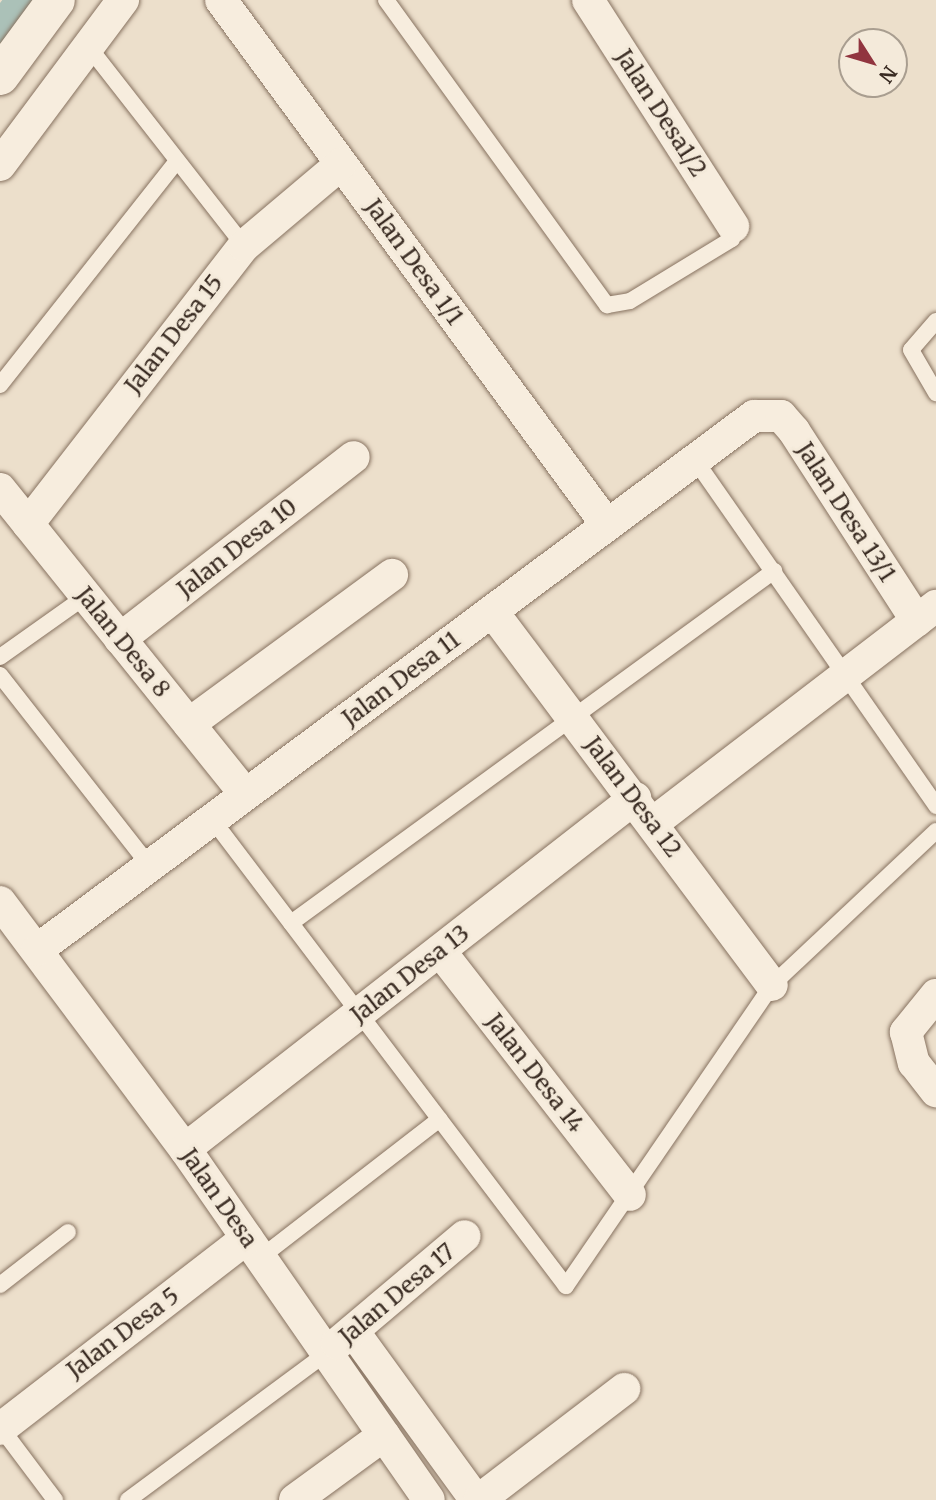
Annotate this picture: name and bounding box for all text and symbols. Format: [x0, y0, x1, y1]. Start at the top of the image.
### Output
north arrow [838, 28, 908, 98]
street label: Jalan Desa1/2 [610, 44, 712, 182]
text: N [874, 61, 902, 88]
street label: Jalan Desa 1/1 [359, 194, 469, 330]
street label: Jalan Desa 15 [119, 269, 229, 399]
street label: Jalan Desa 13/1 [791, 437, 901, 587]
street label: Jalan Desa 10 [172, 493, 302, 603]
street label: Jalan Desa 8 [70, 581, 176, 703]
street label: Jalan Desa 11 [337, 626, 465, 732]
street label: Jalan Desa 12 [579, 731, 687, 863]
street label: Jalan Desa 13 [345, 919, 475, 1029]
street label: Jalan Desa 14 [480, 1008, 590, 1138]
street label: Jalan Desa [175, 1143, 263, 1253]
street label: Jalan Desa 17 [334, 1238, 460, 1350]
street label: Jalan Desa 5 [61, 1282, 185, 1384]

